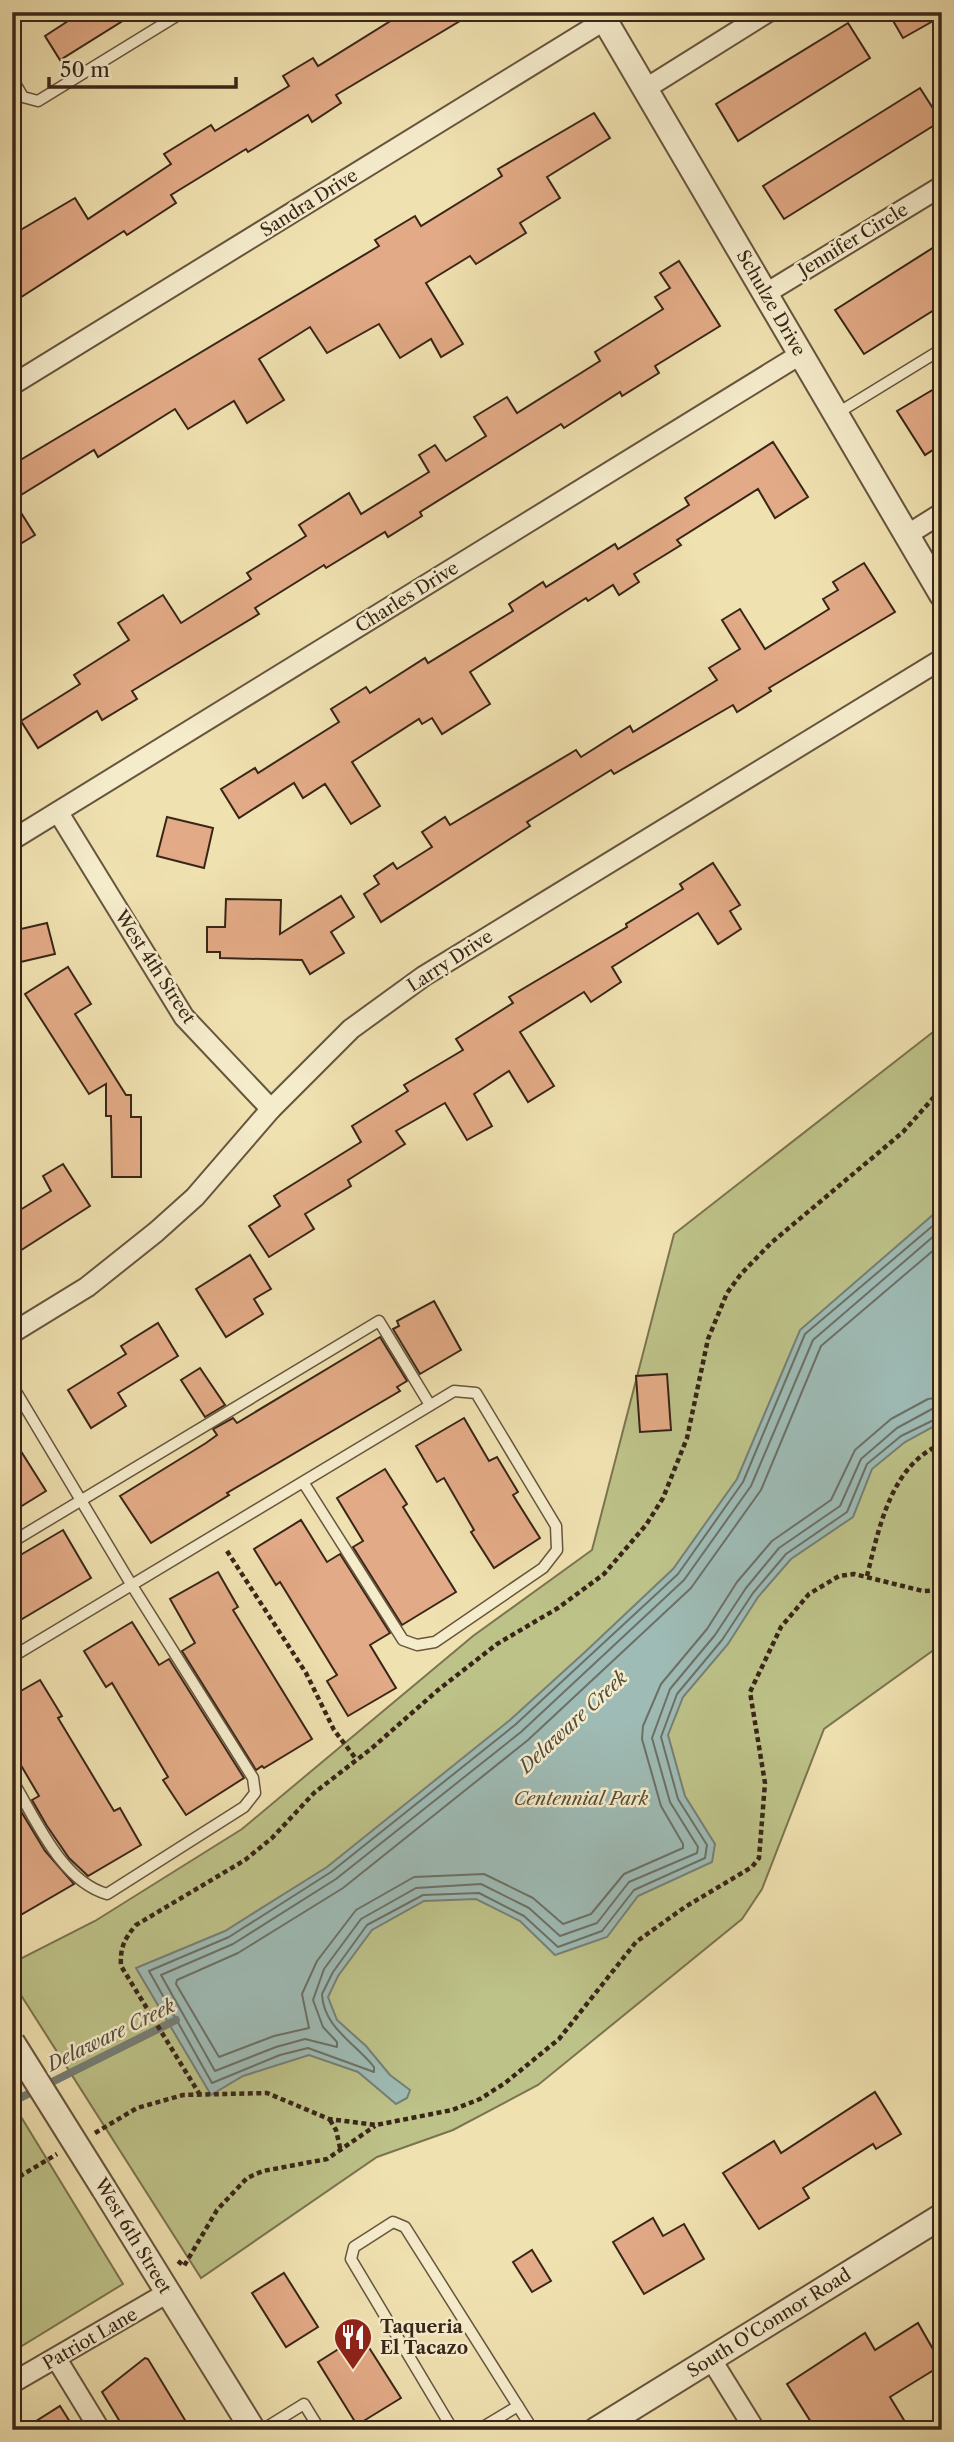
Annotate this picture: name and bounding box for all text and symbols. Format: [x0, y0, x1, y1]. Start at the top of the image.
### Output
scale bar [49, 46, 236, 90]
text: 50 m [60, 57, 110, 82]
street label: Sandra Drive [256, 164, 362, 242]
street label: Jennifer Circle [792, 199, 912, 283]
street label: Schulze Drive [732, 246, 810, 360]
street label: Charles Drive [352, 557, 462, 637]
street label: West 4th Street [110, 905, 200, 1028]
street label: Larry Drive [403, 925, 497, 997]
water label: Delaware Creek [513, 1666, 632, 1779]
park label: Centennial Park [514, 1788, 649, 1810]
water label: Delaware Creek [41, 1994, 179, 2077]
street label: West 6th Street [89, 2173, 177, 2298]
street label: South O'Connor Road [683, 2264, 855, 2382]
street label: Patriot Lane [39, 2303, 141, 2375]
restaurant icon: Taqueria El Tacazo [332, 2316, 374, 2371]
place label: Taqueria El Tacazo [380, 2316, 468, 2359]

